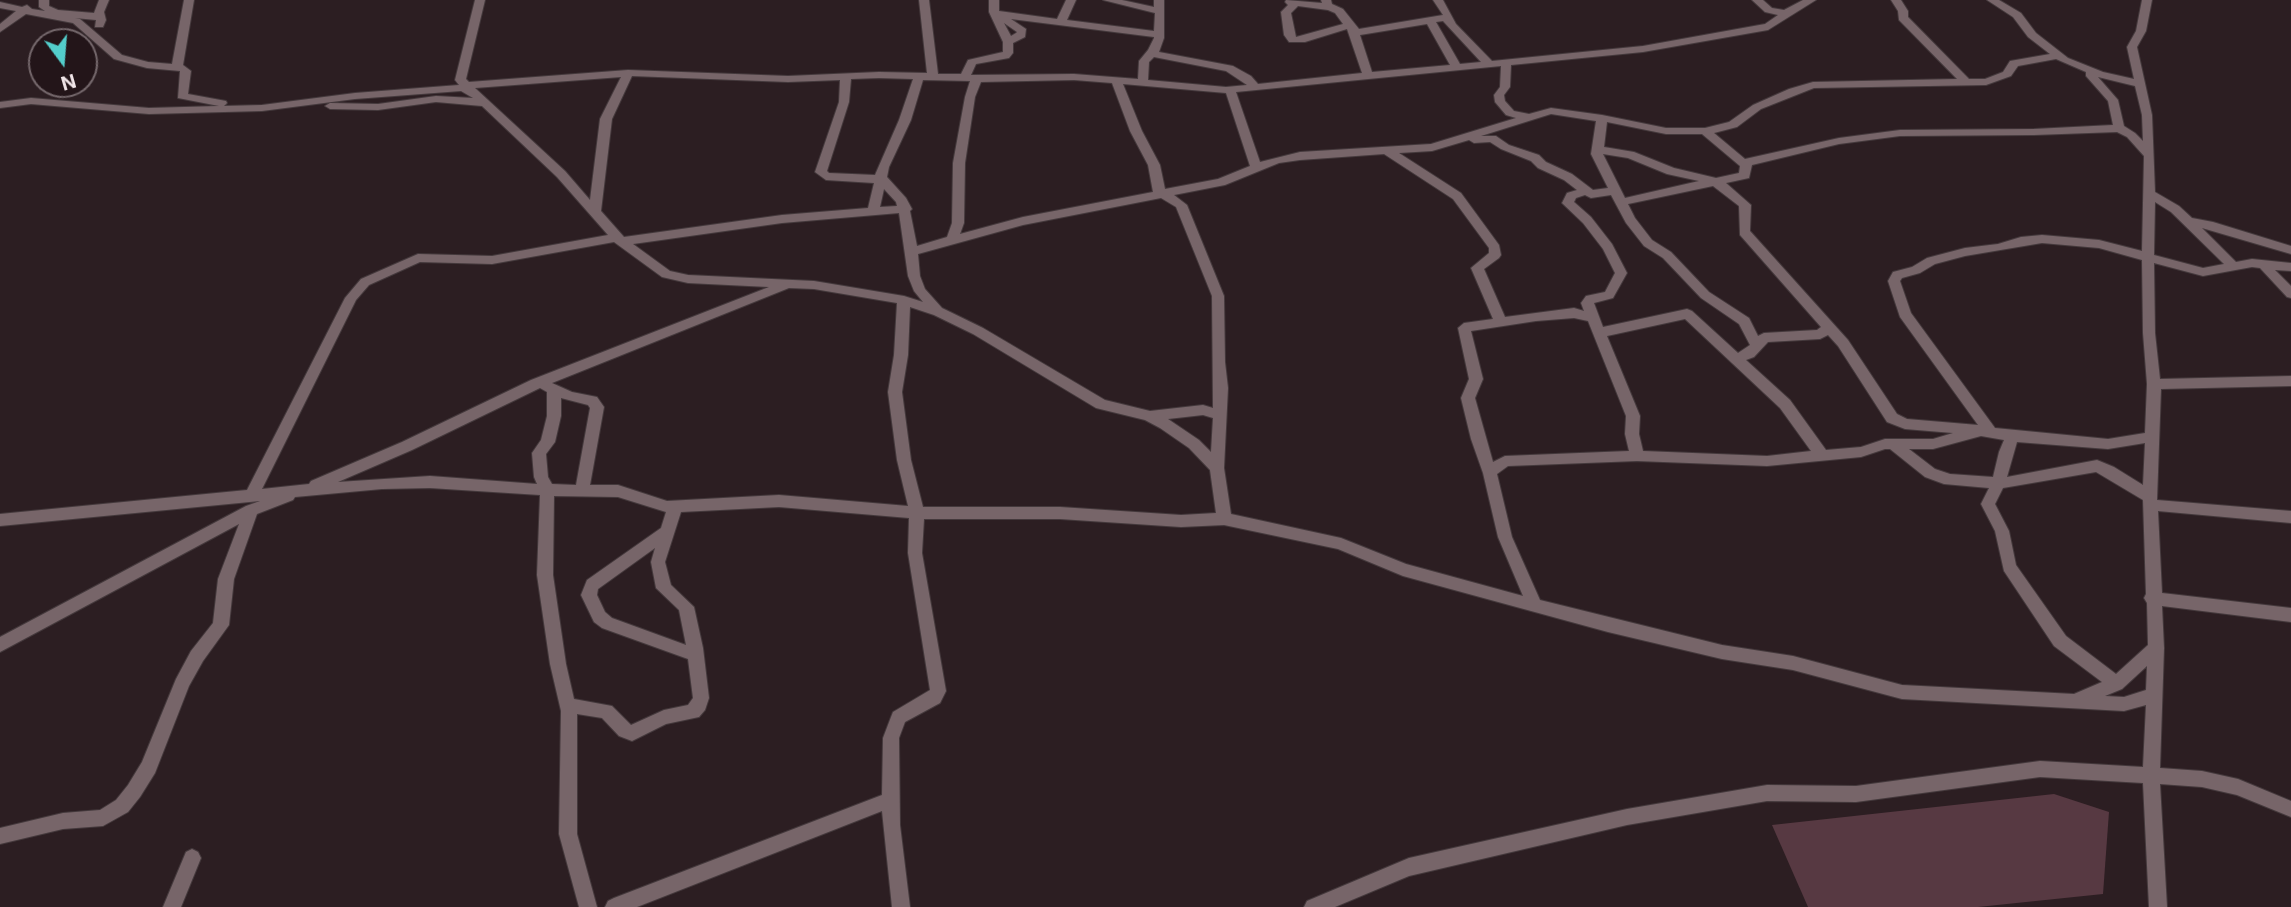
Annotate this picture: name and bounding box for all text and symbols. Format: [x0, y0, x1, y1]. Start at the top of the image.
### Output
north arrow [28, 28, 98, 98]
text: N [58, 69, 79, 95]

